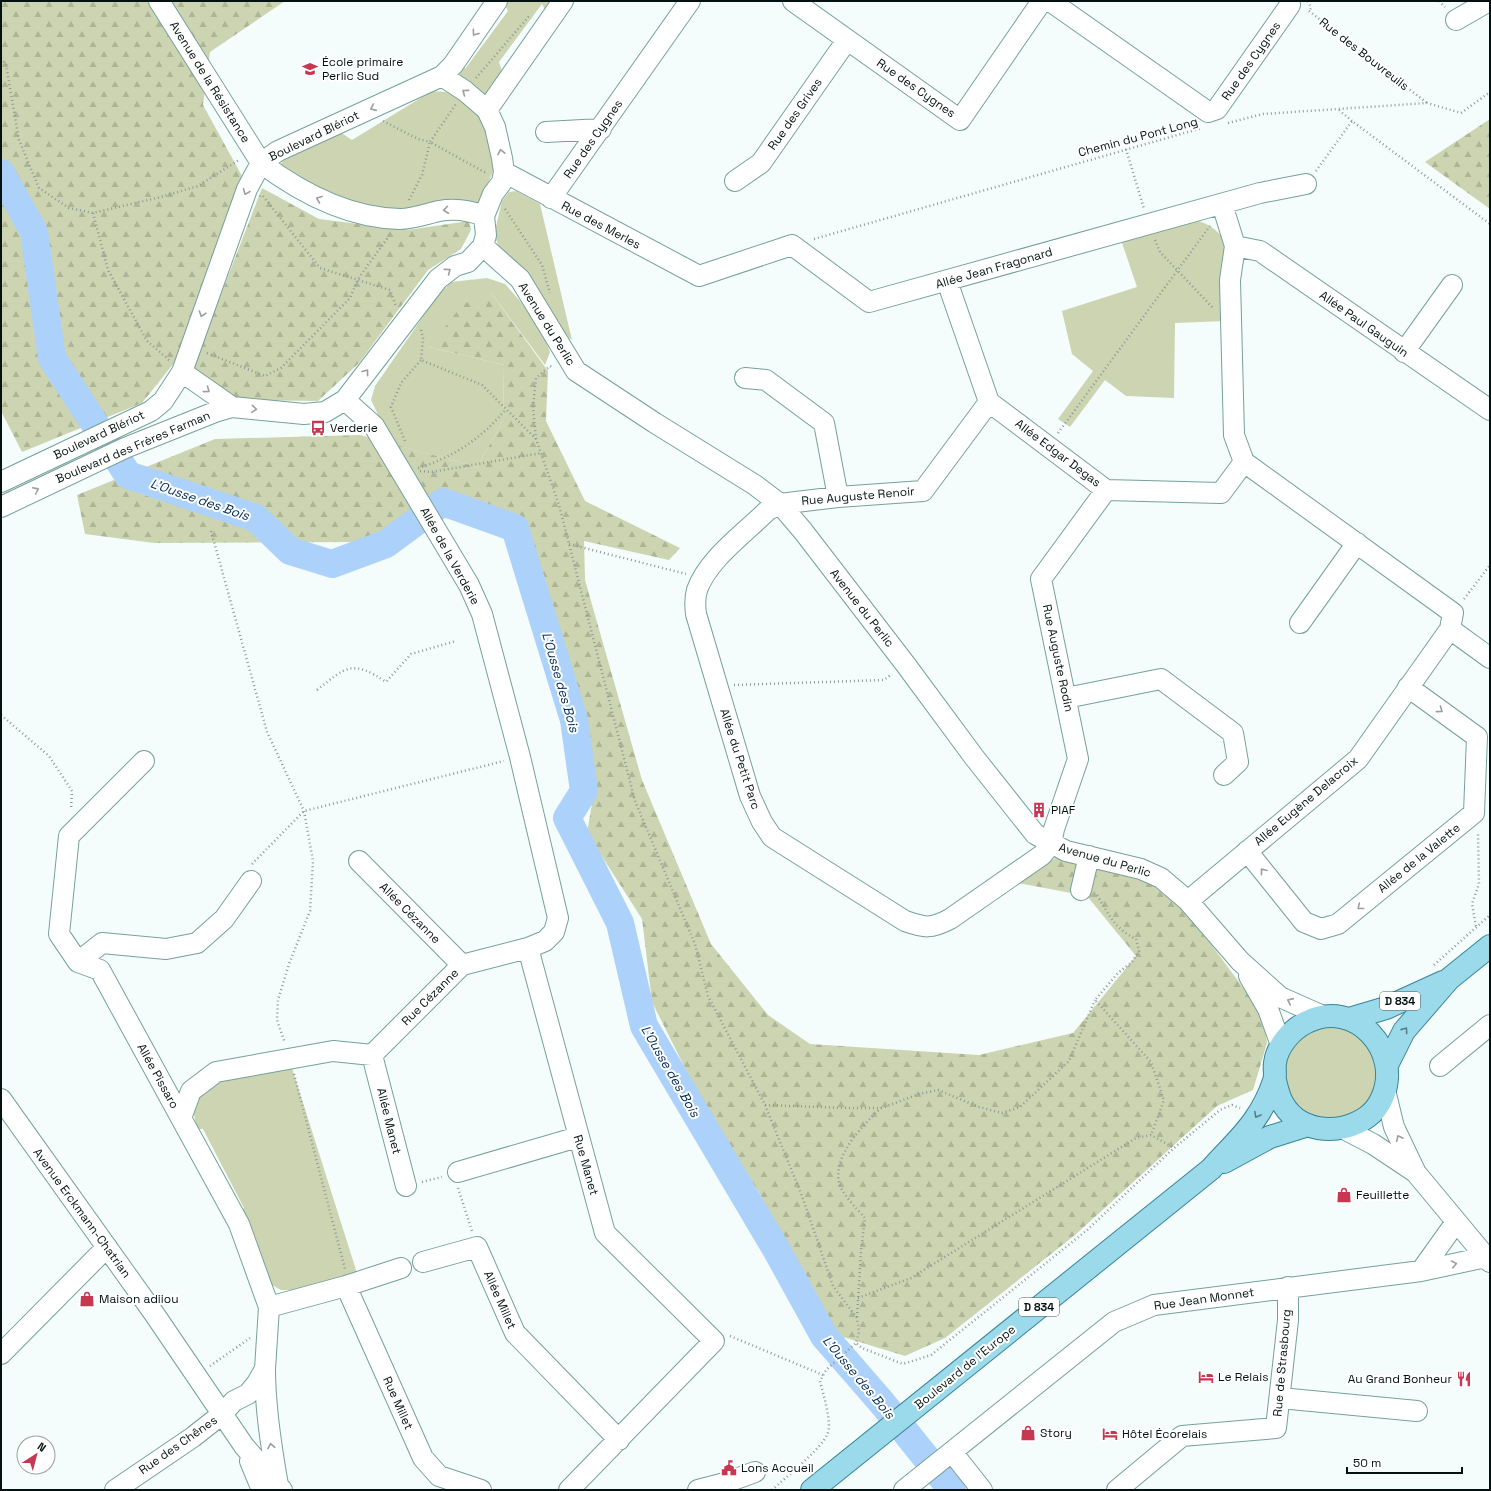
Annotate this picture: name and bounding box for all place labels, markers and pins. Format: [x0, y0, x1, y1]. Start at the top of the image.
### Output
place label: École primaire Perlic Sud [322, 54, 403, 84]
school or university icon: École primaire Perlic Sud [301, 60, 319, 78]
bus stop icon: Verderie [309, 419, 327, 437]
place label: Verderie [330, 420, 378, 436]
building icon: PIAF [1030, 801, 1048, 819]
place label: PIAF [1051, 802, 1076, 818]
shop icon: Feuillette [1335, 1186, 1353, 1204]
place label: Feuillette [1356, 1187, 1409, 1203]
shop icon: Maison adiiou [78, 1290, 96, 1308]
place label: Maison adiiou [99, 1291, 179, 1307]
hotel icon: Le Relais [1197, 1368, 1215, 1386]
place label: Le Relais [1218, 1369, 1268, 1385]
restaurant icon: Au Grand Bonheur [1455, 1370, 1473, 1388]
place label: Au Grand Bonheur [1348, 1371, 1452, 1387]
shop icon: Story [1019, 1424, 1037, 1442]
place label: Story [1040, 1425, 1072, 1441]
hotel icon: Hôtel Écorelais [1101, 1425, 1119, 1443]
place label: Hôtel Écorelais [1122, 1426, 1207, 1442]
public building icon: Lons Accueil [720, 1459, 738, 1477]
place label: Lons Accueil [741, 1460, 814, 1476]

